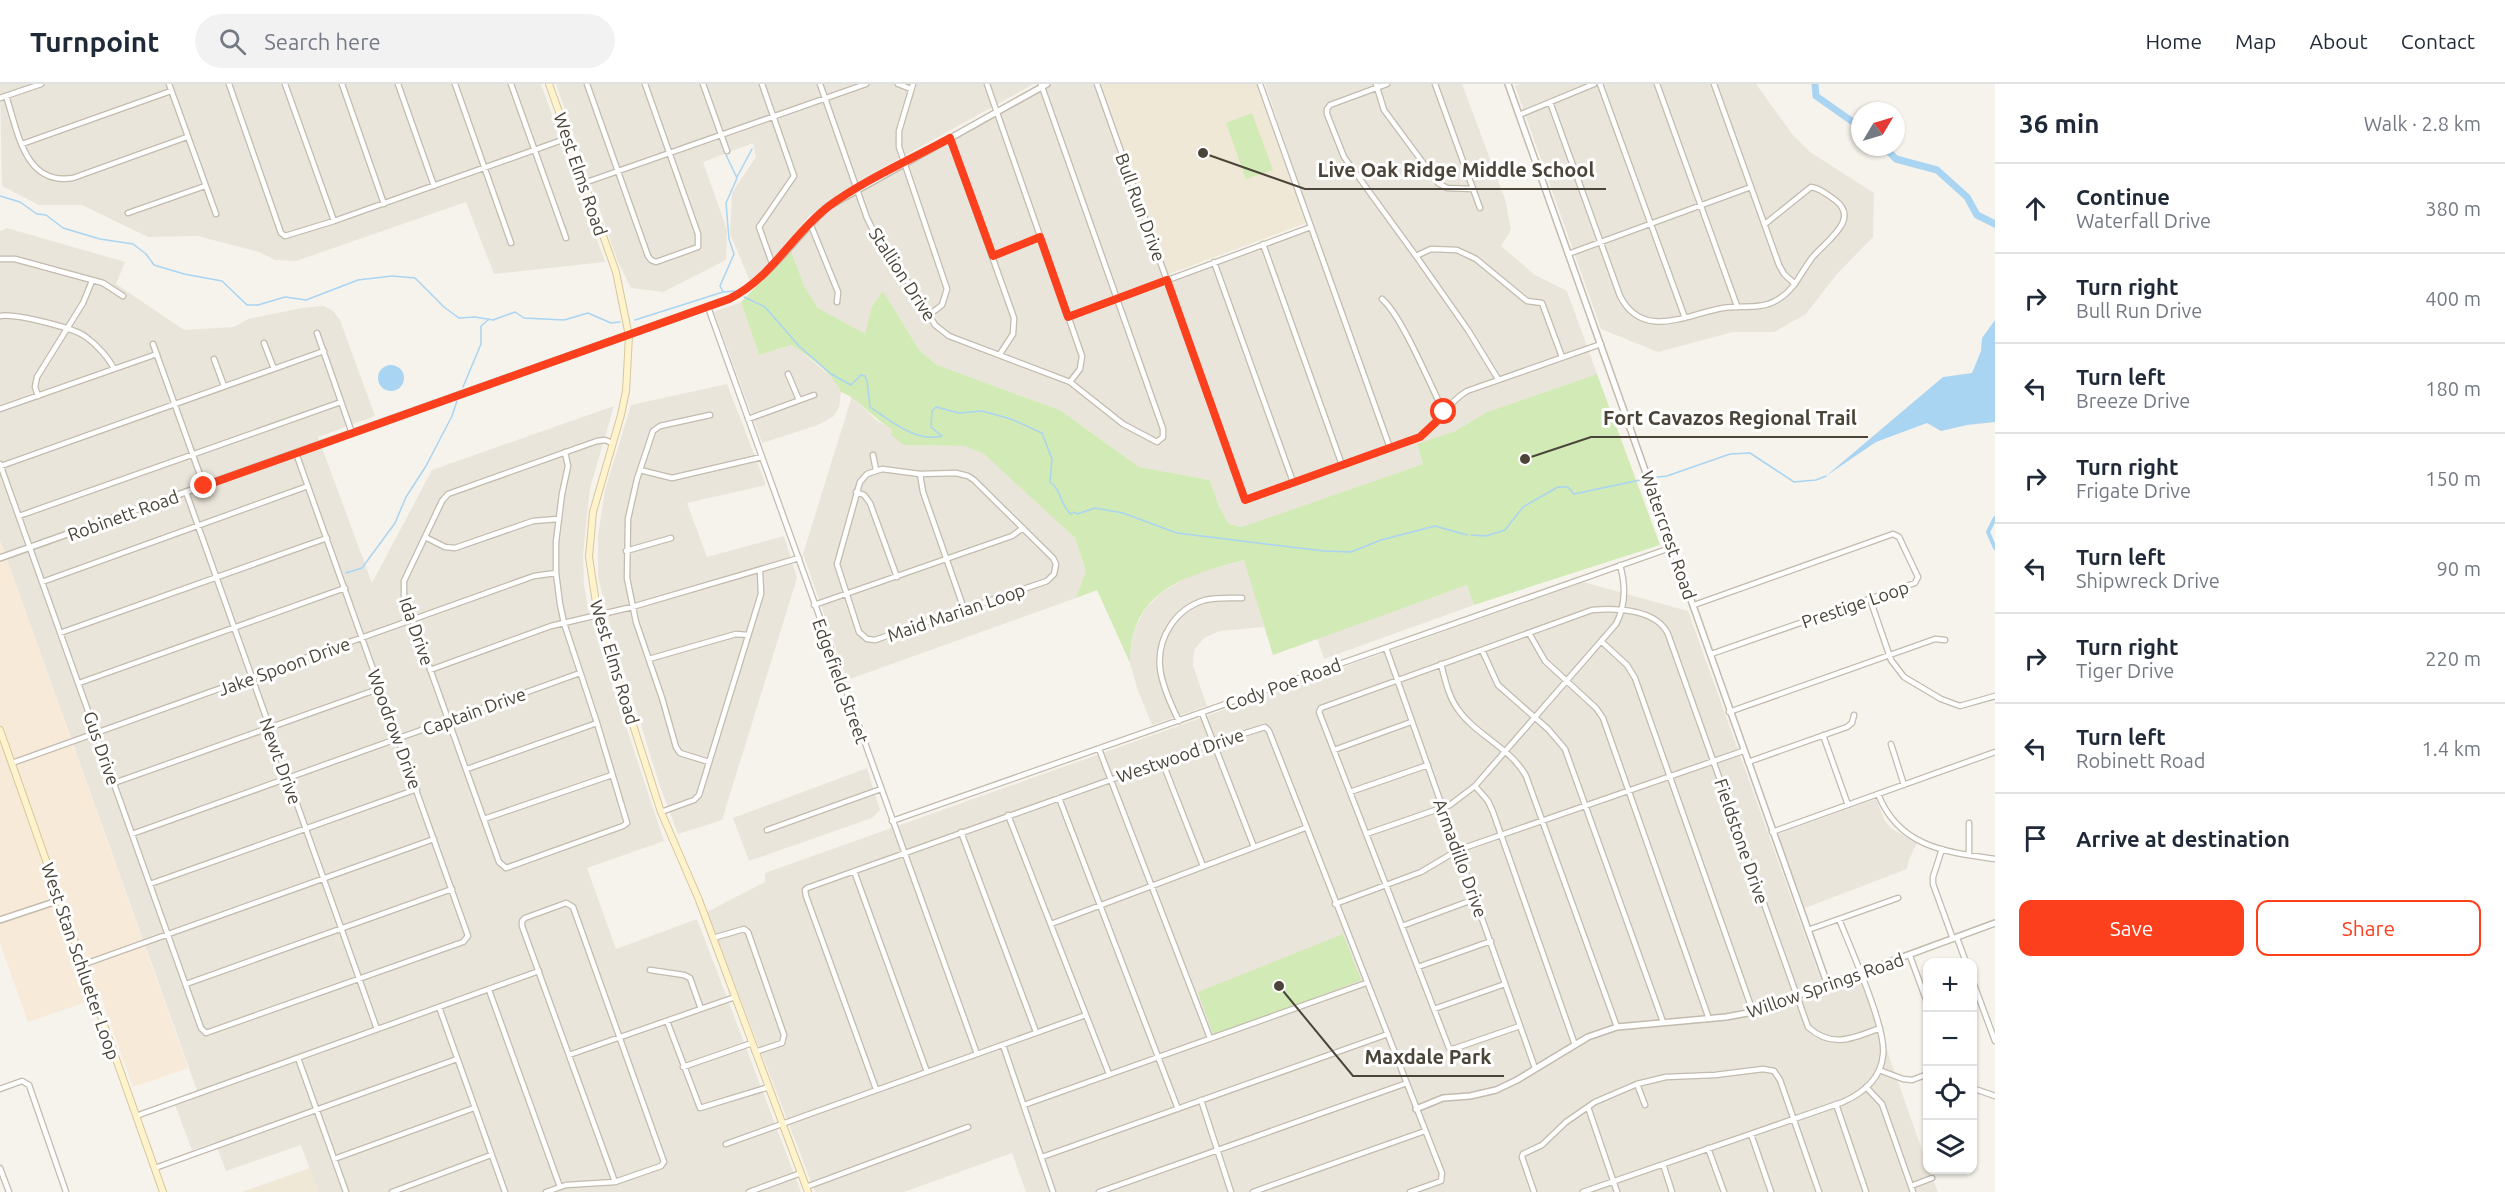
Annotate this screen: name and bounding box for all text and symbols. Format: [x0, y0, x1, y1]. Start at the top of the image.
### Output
search box [195, 14, 615, 68]
icon: search [216, 25, 249, 58]
text: Turnpoint [30, 26, 159, 57]
text: Search here [264, 29, 381, 54]
text: Home [2145, 29, 2202, 53]
text: Map [2235, 29, 2276, 53]
text: About [2309, 29, 2368, 53]
text: Contact [2401, 29, 2475, 53]
north arrow [1851, 102, 1905, 156]
text: 36 min [2019, 109, 2099, 138]
street label: West Elms Road [551, 110, 611, 238]
text: Walk · 2.8 km [2364, 112, 2481, 135]
street label: Bull Run Drive [1112, 150, 1170, 264]
callout: Live Oak Ridge Middle School [1305, 151, 1606, 189]
text: Live Oak Ridge Middle School [1318, 158, 1594, 181]
text: Continue [2076, 184, 2170, 209]
icon: ahead [2019, 192, 2052, 225]
text: 380 m [2425, 197, 2481, 220]
text: Waterfall Drive [2076, 209, 2211, 232]
street label: Stallion Drive [865, 224, 941, 324]
text: Turn right [2076, 274, 2178, 299]
icon: right [2019, 282, 2052, 315]
text: 400 m [2425, 287, 2481, 310]
text: Bull Run Drive [2076, 299, 2202, 322]
text: Turn left [2076, 364, 2166, 389]
icon: left [2019, 372, 2052, 405]
text: 180 m [2425, 377, 2481, 400]
text: Breeze Drive [2076, 389, 2190, 412]
route start [1430, 398, 1456, 424]
callout: Fort Cavazos Regional Trail [1591, 399, 1868, 437]
text: Fort Cavazos Regional Trail [1603, 406, 1857, 429]
text: Turn right [2076, 454, 2178, 479]
icon: right [2019, 462, 2052, 495]
text: 150 m [2425, 467, 2481, 490]
street label: Watercrest Road [1638, 468, 1700, 602]
route end [190, 472, 216, 498]
text: Frigate Drive [2076, 479, 2191, 502]
street label: Robinett Road [65, 486, 181, 544]
text: Turn left [2076, 544, 2166, 569]
icon: left [2019, 552, 2052, 585]
text: 90 m [2437, 557, 2481, 580]
text: Shipwreck Drive [2076, 569, 2220, 592]
street label: Prestige Loop [1799, 576, 1911, 632]
street label: Maid Marian Loop [884, 579, 1028, 645]
street label: Ida Drive [396, 594, 438, 668]
street label: West Elms Road [587, 597, 643, 727]
street label: Edgefield Street [809, 616, 873, 746]
street label: Jake Spoon Drive [215, 633, 353, 699]
text: Turn right [2076, 634, 2178, 659]
icon: right [2019, 642, 2052, 675]
text: 220 m [2425, 647, 2481, 670]
street label: Cody Poe Road [1222, 654, 1344, 714]
text: Tiger Drive [2076, 659, 2174, 682]
street label: Woodrow Drive [364, 666, 426, 792]
street label: Captain Drive [420, 683, 528, 739]
street label: Gus Drive [80, 708, 124, 788]
street label: Newt Drive [256, 715, 306, 807]
street label: Westwood Drive [1114, 724, 1246, 786]
text: Turn left [2076, 724, 2166, 749]
icon: left [2019, 732, 2052, 765]
text: 1.4 km [2422, 737, 2481, 760]
text: Robinett Road [2076, 749, 2206, 772]
street label: Fieldstone Drive [1711, 776, 1773, 906]
street label: Armadillo Drive [1430, 796, 1492, 920]
icon: arrive [2019, 822, 2052, 855]
text: Arrive at destination [2076, 826, 2290, 851]
street label: West Stan Schlueter Loop [38, 860, 124, 1062]
button: Save [2019, 900, 2244, 956]
button: Share [2256, 900, 2481, 956]
street label: Willow Springs Road [1744, 949, 1906, 1021]
map controls [1923, 958, 1977, 1174]
button: + [1923, 958, 1977, 1012]
button: − [1923, 1012, 1977, 1066]
callout: Maxdale Park [1353, 1038, 1504, 1076]
text: Maxdale Park [1365, 1045, 1491, 1068]
button: locate [1923, 1066, 1977, 1120]
button: layers [1923, 1120, 1977, 1174]

